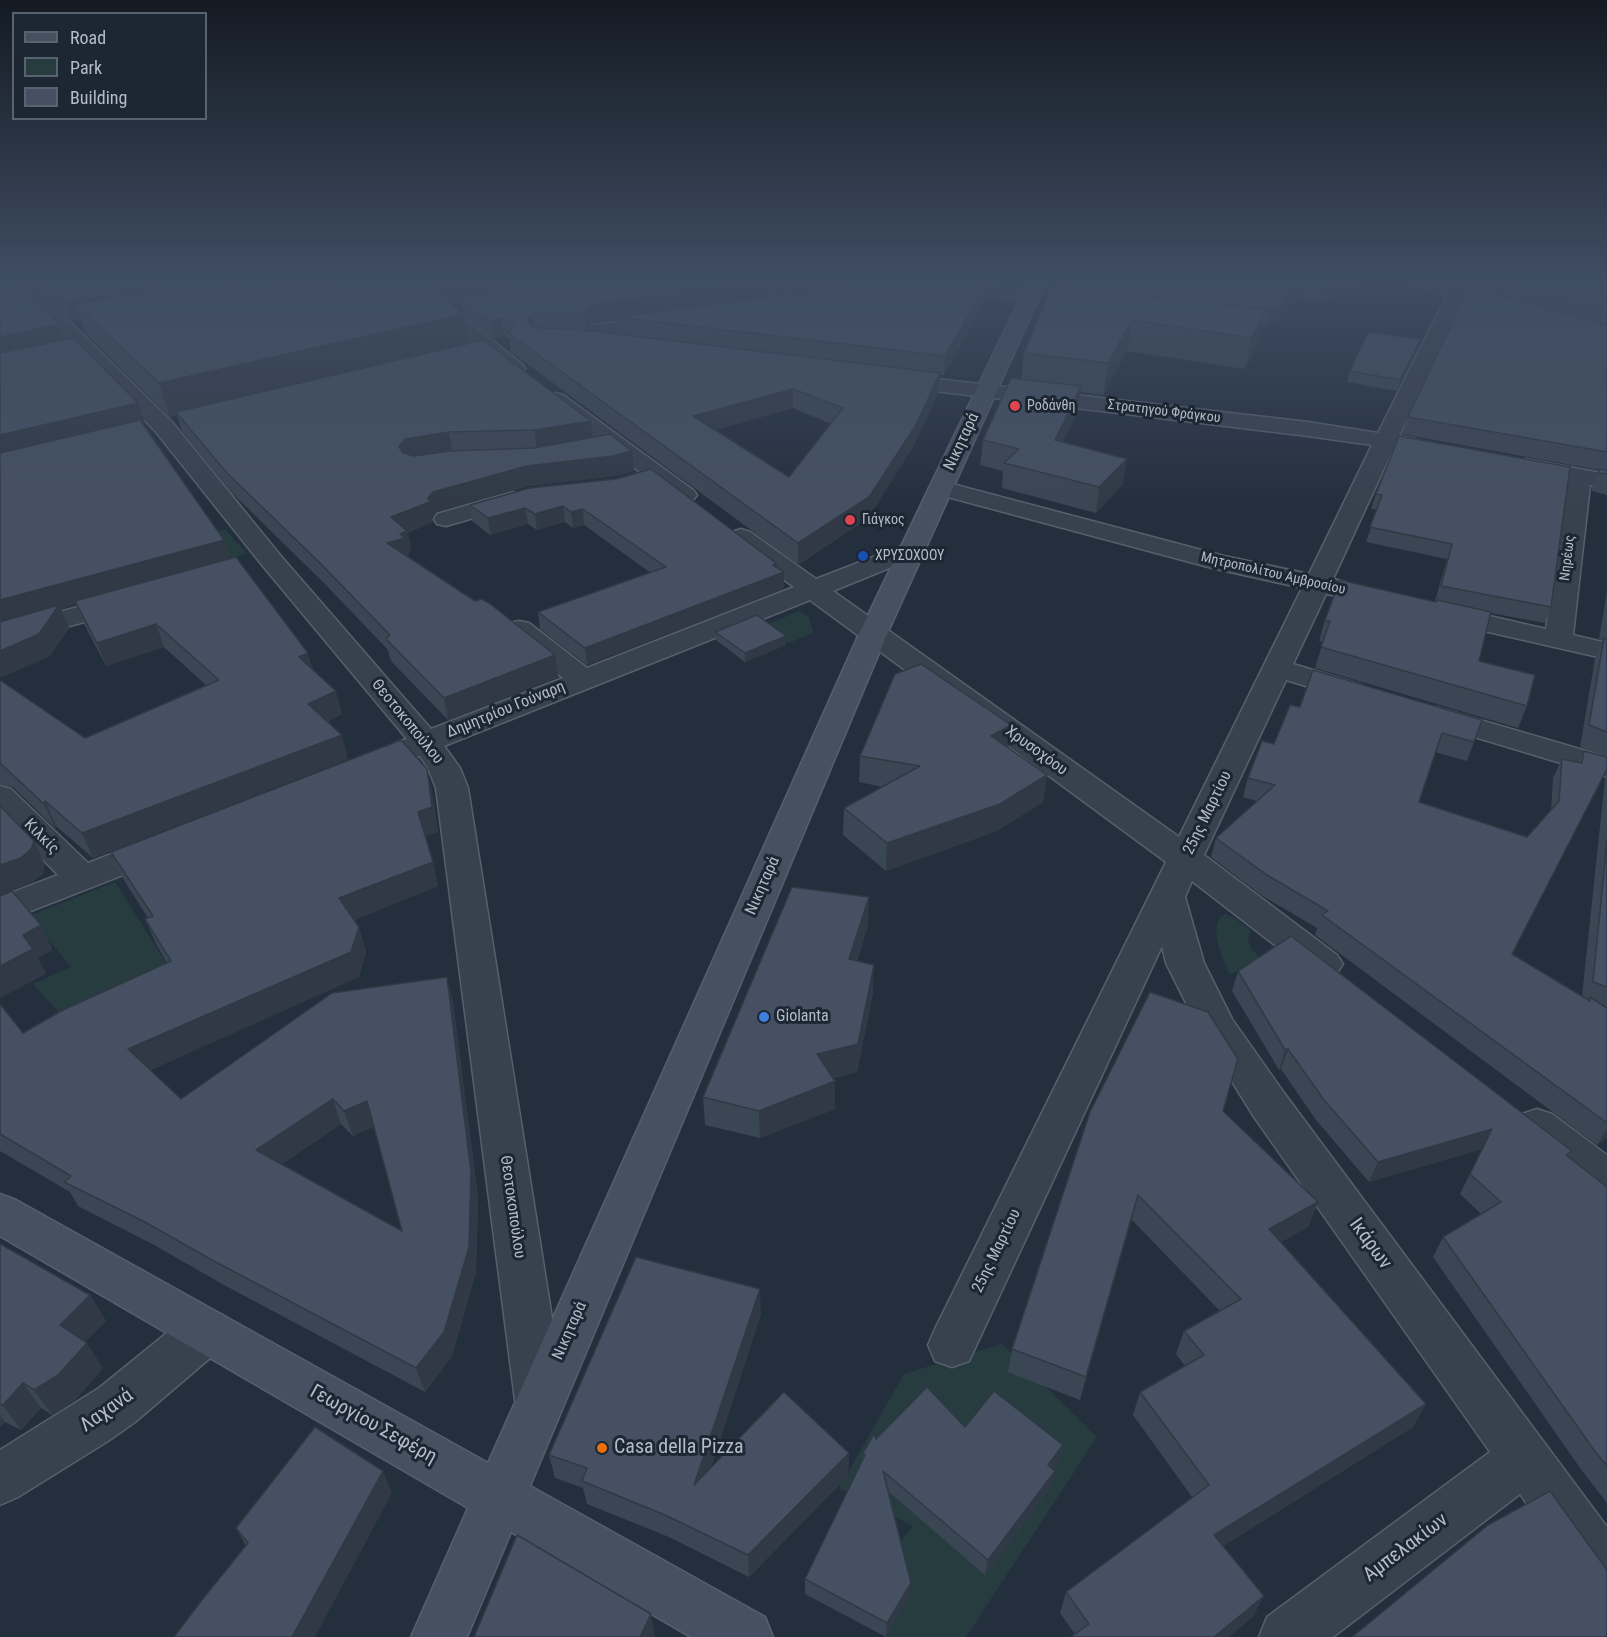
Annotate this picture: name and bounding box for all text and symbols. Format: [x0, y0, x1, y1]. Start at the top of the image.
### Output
legend [12, 12, 207, 120]
text: Road [70, 27, 106, 48]
text: Park [70, 57, 102, 78]
text: Building [70, 87, 127, 108]
street label: Στρατηγού Φράγκου [1107, 397, 1221, 427]
place label: Ροδάνθη [1027, 398, 1076, 414]
marker: Ροδάνθη [1008, 399, 1022, 413]
street label: Νικηταρά [940, 410, 984, 474]
place label: Γιάγκος [862, 512, 905, 528]
marker: Γιάγκος [843, 513, 857, 527]
street label: Νηρέως [1557, 534, 1579, 582]
place label: ΧΡΥΣΟΧΟΟΥ [875, 548, 944, 564]
marker: ΧΡΥΣΟΧΟΟΥ [856, 549, 870, 563]
street label: Μητροπολίτου Αμβροσίου [1199, 549, 1347, 599]
street label: Θεοτοκοπούλου [367, 676, 447, 768]
street label: Δημητρίου Γούναρη [444, 677, 568, 743]
street label: Χρυσοχόου [1001, 722, 1071, 780]
street label: 25ης Μαρτίου [1179, 768, 1237, 858]
street label: Κιλκίς [19, 815, 63, 859]
street label: Νικηταρά [742, 854, 784, 918]
place label: Giolanta [776, 1007, 829, 1027]
marker: Giolanta [757, 1010, 771, 1024]
street label: Θεοτοκοπούλου [495, 1154, 529, 1260]
street label: 25ης Μαρτίου [968, 1206, 1026, 1296]
street label: Ικάρων [1343, 1214, 1397, 1274]
street label: Νικηταρά [549, 1299, 591, 1363]
street label: Γεωργίου Σεφέρη [305, 1380, 441, 1470]
street label: Λαχανά [76, 1384, 138, 1438]
place label: Casa della Pizza [614, 1436, 744, 1460]
marker: Casa della Pizza [595, 1441, 609, 1455]
street label: Αμπελακίων [1359, 1508, 1453, 1588]

